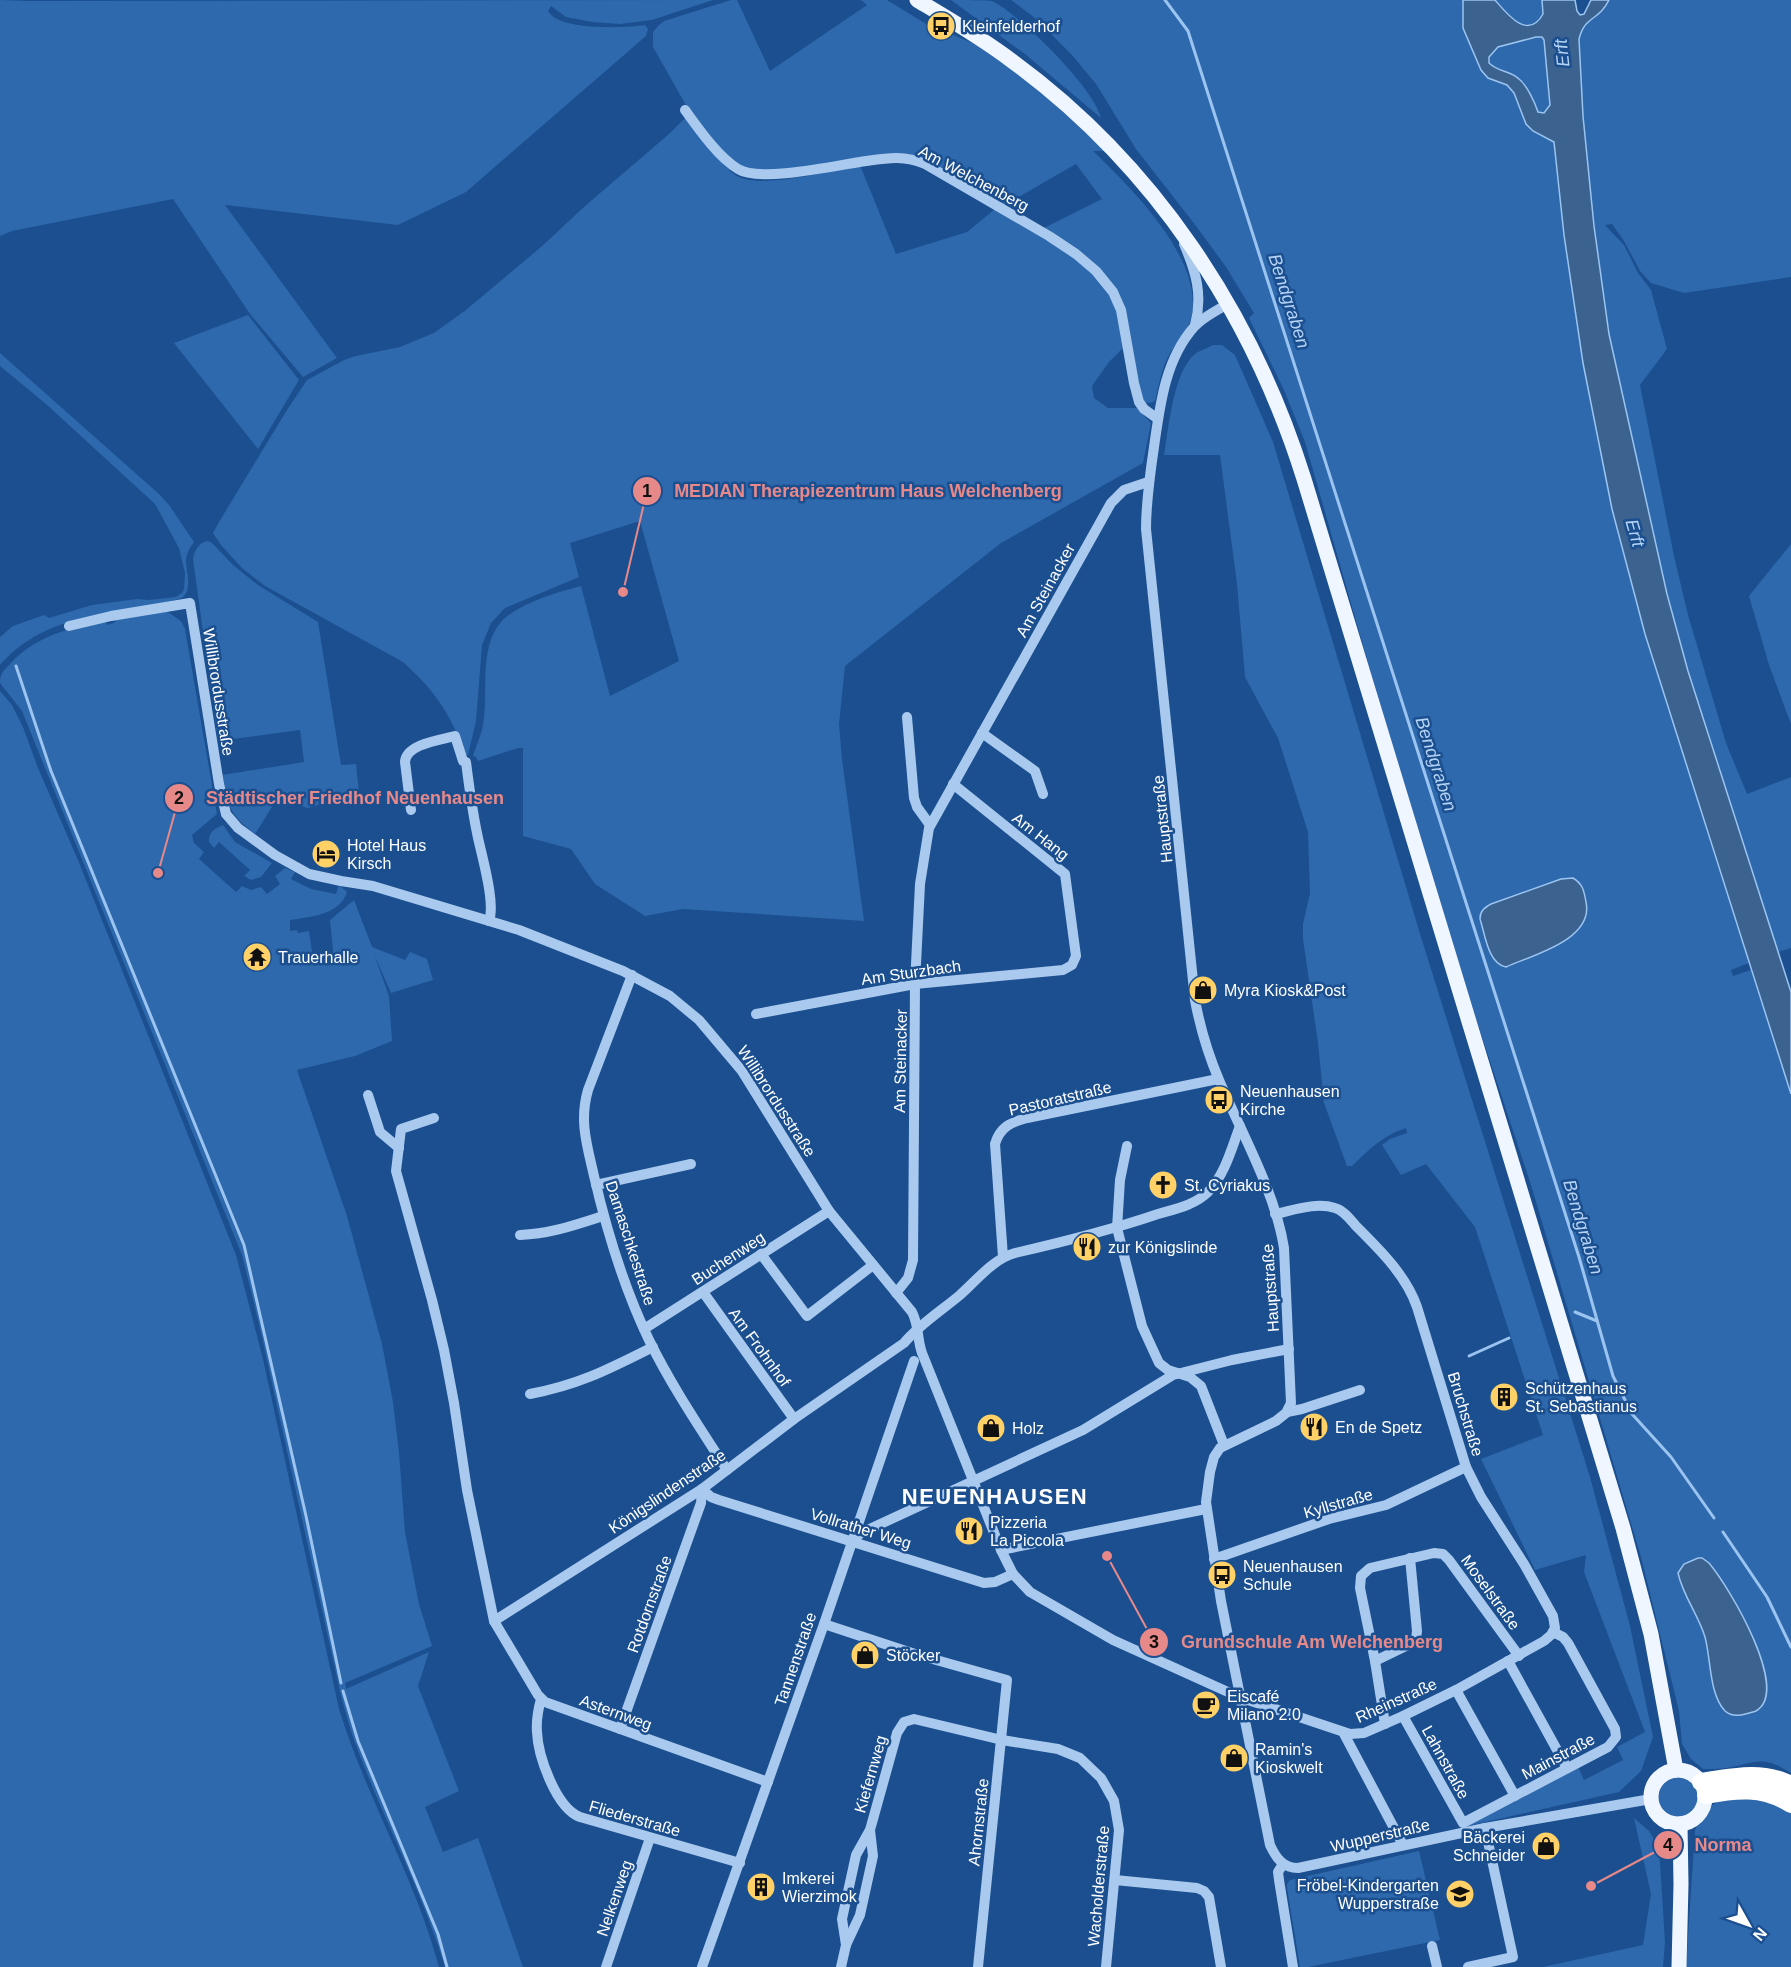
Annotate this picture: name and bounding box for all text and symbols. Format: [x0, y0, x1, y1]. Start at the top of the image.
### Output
bus stop icon: Kleinfelderhof [925, 10, 957, 42]
place label: Kleinfelderhof [962, 18, 1060, 35]
water label: Erft [1550, 37, 1573, 68]
street label: Am Welchenberg [916, 142, 1032, 215]
water label: Bendgraben [1264, 251, 1314, 351]
callout: MEDIAN Therapiezentrum Haus Welchenberg [632, 473, 1074, 509]
text: 1 [642, 481, 652, 501]
text: MEDIAN Therapiezentrum Haus Welchenberg [674, 481, 1062, 501]
water label: Erft [1622, 517, 1649, 550]
street label: Am Steinacker [1013, 540, 1078, 640]
street label: Willibrordusstraße [200, 627, 237, 757]
water label: Bendgraben [1411, 714, 1461, 814]
street label: Hauptstraße [1149, 774, 1176, 864]
callout: Städtischer Friedhof Neuenhausen [164, 780, 516, 816]
text: 2 [174, 788, 184, 808]
text: Städtischer Friedhof Neuenhausen [206, 788, 504, 808]
street label: Am Hang [1009, 809, 1072, 864]
place label: Hotel Haus Kirsch [347, 837, 426, 872]
hotel icon: Hotel Haus Kirsch [310, 838, 342, 870]
temple icon: Trauerhalle [241, 941, 273, 973]
place label: Trauerhalle [278, 949, 358, 966]
street label: Am Sturzbach [860, 957, 962, 988]
shop icon: Myra Kiosk&Post [1187, 974, 1219, 1006]
place label: Myra Kiosk&Post [1224, 982, 1346, 999]
street label: Am Steinacker [891, 1008, 910, 1113]
street label: Willibrordusstraße [734, 1043, 819, 1160]
street label: Pastoratstraße [1007, 1078, 1113, 1119]
place label: Neuenhausen Kirche [1240, 1083, 1340, 1118]
bus stop icon: Neuenhausen Kirche [1203, 1084, 1235, 1116]
church icon: St. Cyriakus [1147, 1169, 1179, 1201]
place label: St. Cyriakus [1184, 1177, 1270, 1194]
water label: Bendgraben [1559, 1177, 1607, 1277]
street label: Damaschkestraße [602, 1179, 659, 1308]
street label: Buchenweg [689, 1229, 768, 1288]
restaurant icon: zur Königslinde [1071, 1231, 1103, 1263]
place label: zur Königslinde [1108, 1239, 1218, 1256]
street label: Hauptstraße [1259, 1243, 1282, 1332]
street label: Am Frohnhof [726, 1305, 794, 1390]
street label: Bruchstraße [1445, 1370, 1486, 1458]
place label: Schützenhaus St. Sebastianus [1525, 1380, 1637, 1415]
building icon: Schützenhaus St. Sebastianus [1488, 1381, 1520, 1413]
restaurant icon: En de Spetz [1298, 1411, 1330, 1443]
shop icon: Holz [975, 1412, 1007, 1444]
place label: En de Spetz [1335, 1419, 1422, 1436]
place label: Holz [1012, 1420, 1044, 1437]
street label: Königslindenstraße [606, 1446, 729, 1537]
district label: NEUENHAUSEN [902, 1484, 1088, 1509]
street label: Kyllstraße [1302, 1485, 1375, 1521]
street label: Vollrather Weg [808, 1505, 913, 1552]
place label: Pizzeria La Piccola [990, 1514, 1064, 1549]
restaurant icon: Pizzeria La Piccola [953, 1515, 985, 1547]
street label: Moselstraße [1458, 1552, 1523, 1633]
street label: Rotdornstraße [624, 1553, 675, 1655]
place label: Neuenhausen Schule [1243, 1558, 1343, 1593]
bus stop icon: Neuenhausen Schule [1206, 1559, 1238, 1591]
street label: Tannenstraße [772, 1610, 819, 1708]
callout: Grundschule Am Welchenberg [1139, 1624, 1455, 1660]
text: 3 [1149, 1632, 1159, 1652]
text: Grundschule Am Welchenberg [1181, 1632, 1443, 1652]
shop icon: Stöcker [849, 1639, 881, 1671]
place label: Stöcker [886, 1647, 941, 1664]
street label: Rheinstraße [1353, 1675, 1440, 1726]
place label: Eiscafé Milano 2.0 [1227, 1688, 1301, 1723]
cafe icon: Eiscafé Milano 2.0 [1190, 1689, 1222, 1721]
street label: Asternweg [577, 1692, 654, 1733]
street label: Lahnstraße [1419, 1723, 1473, 1802]
street label: Mainstraße [1519, 1730, 1598, 1783]
street label: Kiefernweg [851, 1733, 890, 1815]
place label: Ramin's Kioskwelt [1255, 1741, 1323, 1776]
shop icon: Ramin's Kioskwelt [1218, 1742, 1250, 1774]
street label: Ahornstraße [965, 1777, 992, 1867]
street label: Fliederstraße [587, 1797, 683, 1840]
street label: Wupperstraße [1329, 1816, 1431, 1855]
street label: Wacholderstraße [1085, 1825, 1112, 1947]
callout: Norma [1653, 1827, 1764, 1863]
place label: Bäckerei Schneider [1453, 1829, 1526, 1864]
shop icon: Bäckerei Schneider [1530, 1830, 1562, 1862]
text: 4 [1663, 1835, 1673, 1855]
text: Norma [1694, 1835, 1752, 1855]
street label: Nelkenweg [594, 1858, 635, 1938]
place label: Imkerei Wierzimok [782, 1870, 858, 1905]
building icon: Imkerei Wierzimok [745, 1871, 777, 1903]
place label: Fröbel-Kindergarten Wupperstraße [1297, 1877, 1439, 1912]
school or university icon: Fröbel-Kindergarten Wupperstraße [1444, 1878, 1476, 1910]
north arrow [1719, 1895, 1779, 1955]
text: N [1750, 1924, 1770, 1944]

